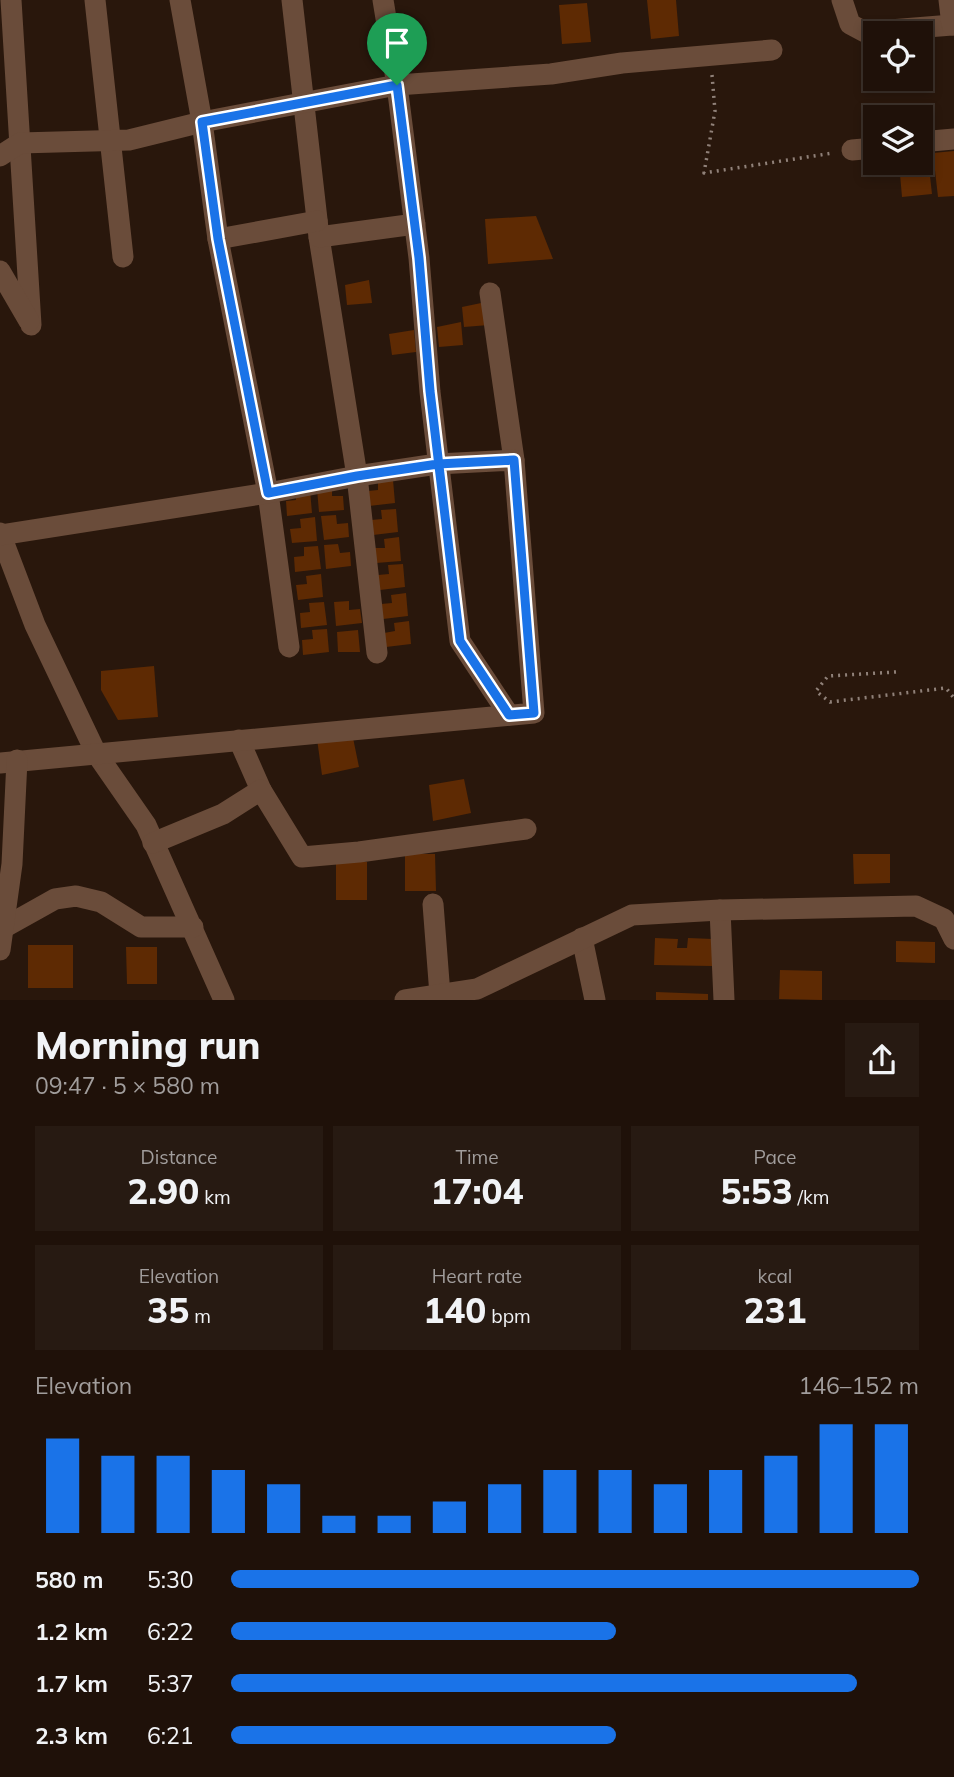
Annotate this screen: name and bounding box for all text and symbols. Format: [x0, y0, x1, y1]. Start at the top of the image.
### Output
pin [367, 13, 427, 85]
map controls [863, 21, 933, 175]
button: locate [863, 21, 933, 91]
icon: arrive [378, 24, 416, 62]
button: layers [863, 105, 933, 175]
text: Morning run [35, 1021, 261, 1069]
button: share [845, 1023, 919, 1097]
text: 09:47 · 5 × 580 m [35, 1071, 220, 1100]
text: Distance [141, 1145, 217, 1169]
text: Time [455, 1145, 499, 1169]
text: Pace [754, 1145, 796, 1169]
text: 2.90 [127, 1169, 199, 1213]
text: 17:04 [430, 1169, 524, 1213]
text: 5:53 [721, 1169, 793, 1213]
text: km [199, 1185, 231, 1209]
text: /km [793, 1185, 829, 1209]
text: Elevation [139, 1264, 219, 1288]
text: Heart rate [432, 1264, 522, 1288]
text: kcal [758, 1264, 792, 1288]
text: 35 [147, 1288, 189, 1332]
text: 140 [423, 1288, 486, 1332]
text: 231 [743, 1288, 807, 1332]
text: m [189, 1304, 211, 1328]
text: bpm [486, 1304, 531, 1328]
text: Elevation [35, 1371, 132, 1400]
text: 146–152 m [798, 1371, 919, 1400]
text: 580 m [35, 1565, 103, 1594]
text: 5:30 [147, 1565, 194, 1594]
text: 1.2 km [35, 1617, 108, 1646]
text: 6:22 [147, 1617, 194, 1646]
text: 1.7 km [35, 1669, 108, 1698]
text: 5:37 [147, 1669, 194, 1698]
text: 2.3 km [35, 1721, 108, 1750]
text: 6:21 [147, 1721, 194, 1750]

